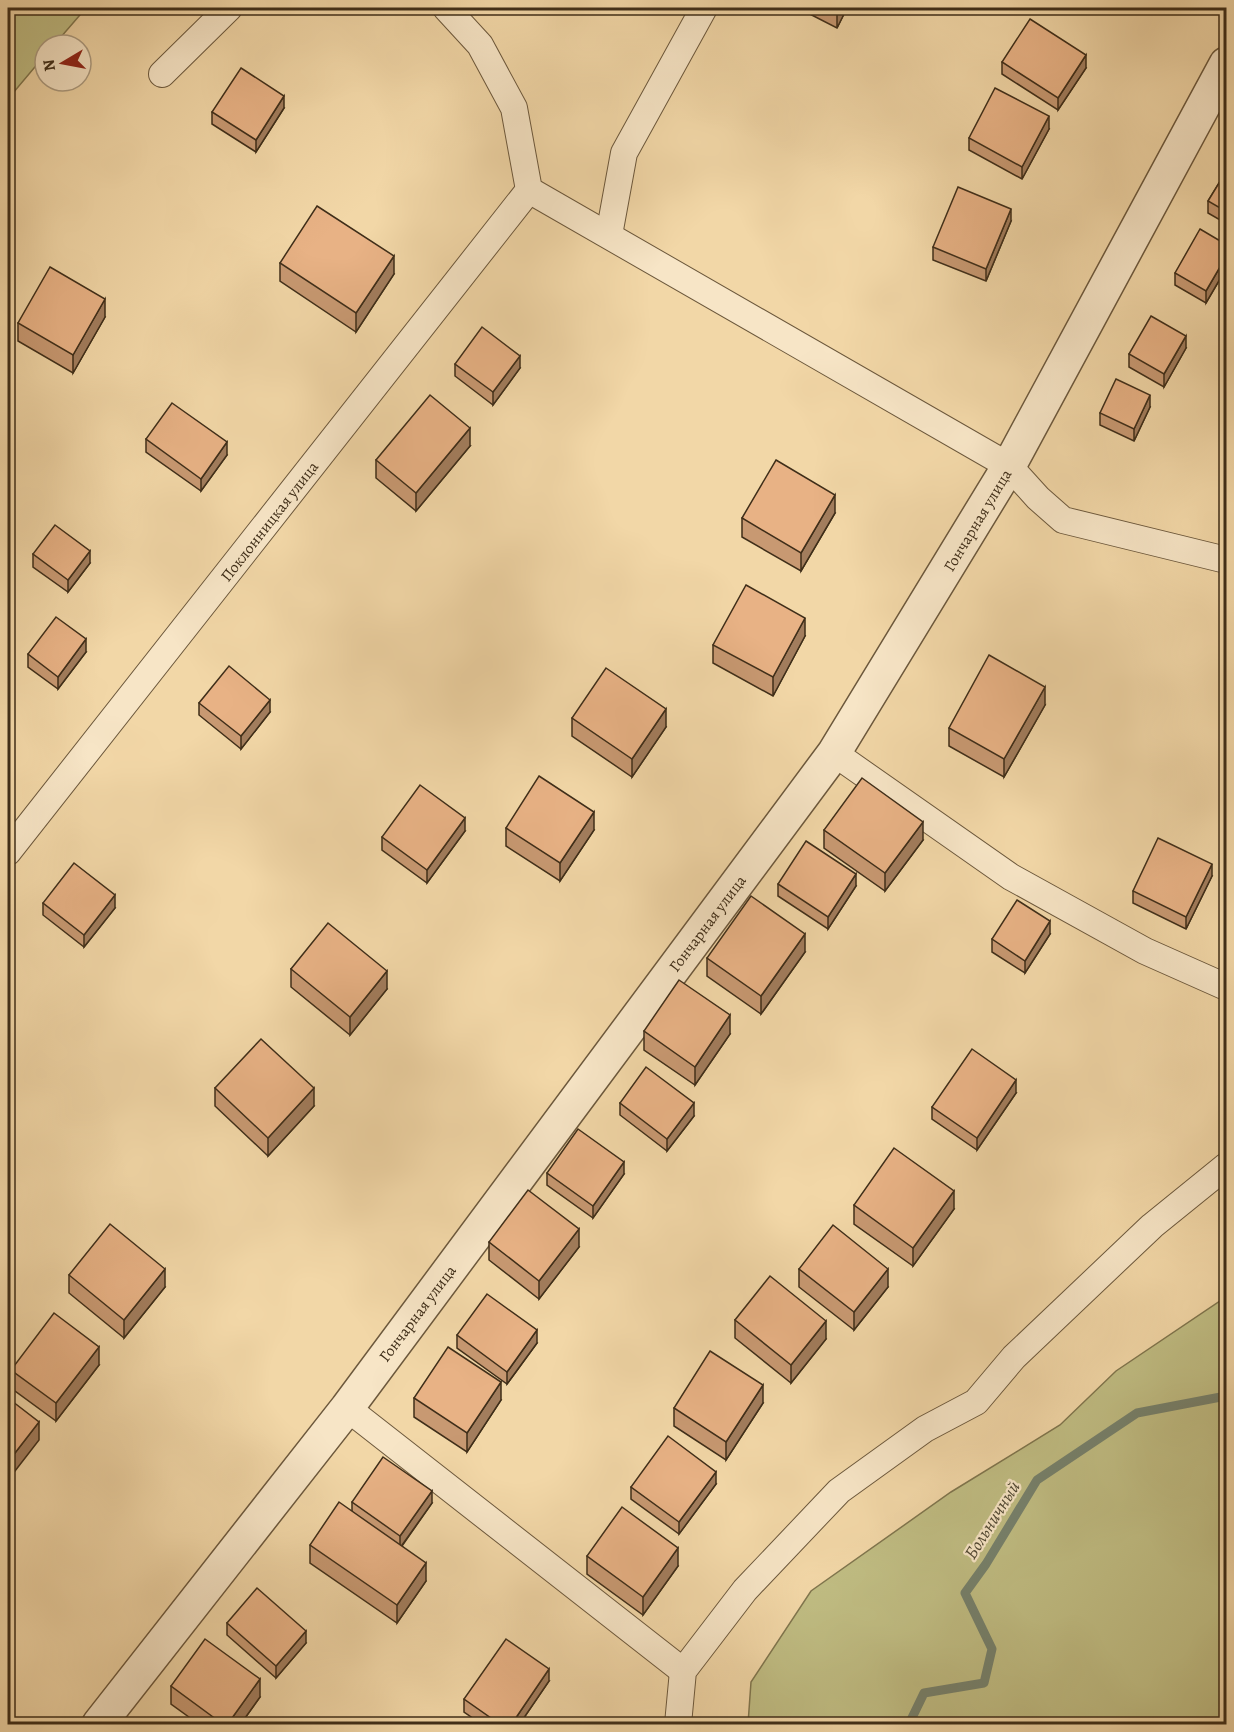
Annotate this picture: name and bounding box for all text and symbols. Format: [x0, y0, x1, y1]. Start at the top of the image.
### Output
north arrow [33, 33, 93, 93]
text: N [37, 57, 61, 73]
street label: Поклонницкая улица [216, 456, 324, 587]
street label: Гончарная улица [939, 465, 1017, 576]
street label: Гончарная улица [664, 870, 752, 977]
street label: Гончарная улица [374, 1260, 462, 1367]
water label: Больничный [958, 1476, 1026, 1564]

